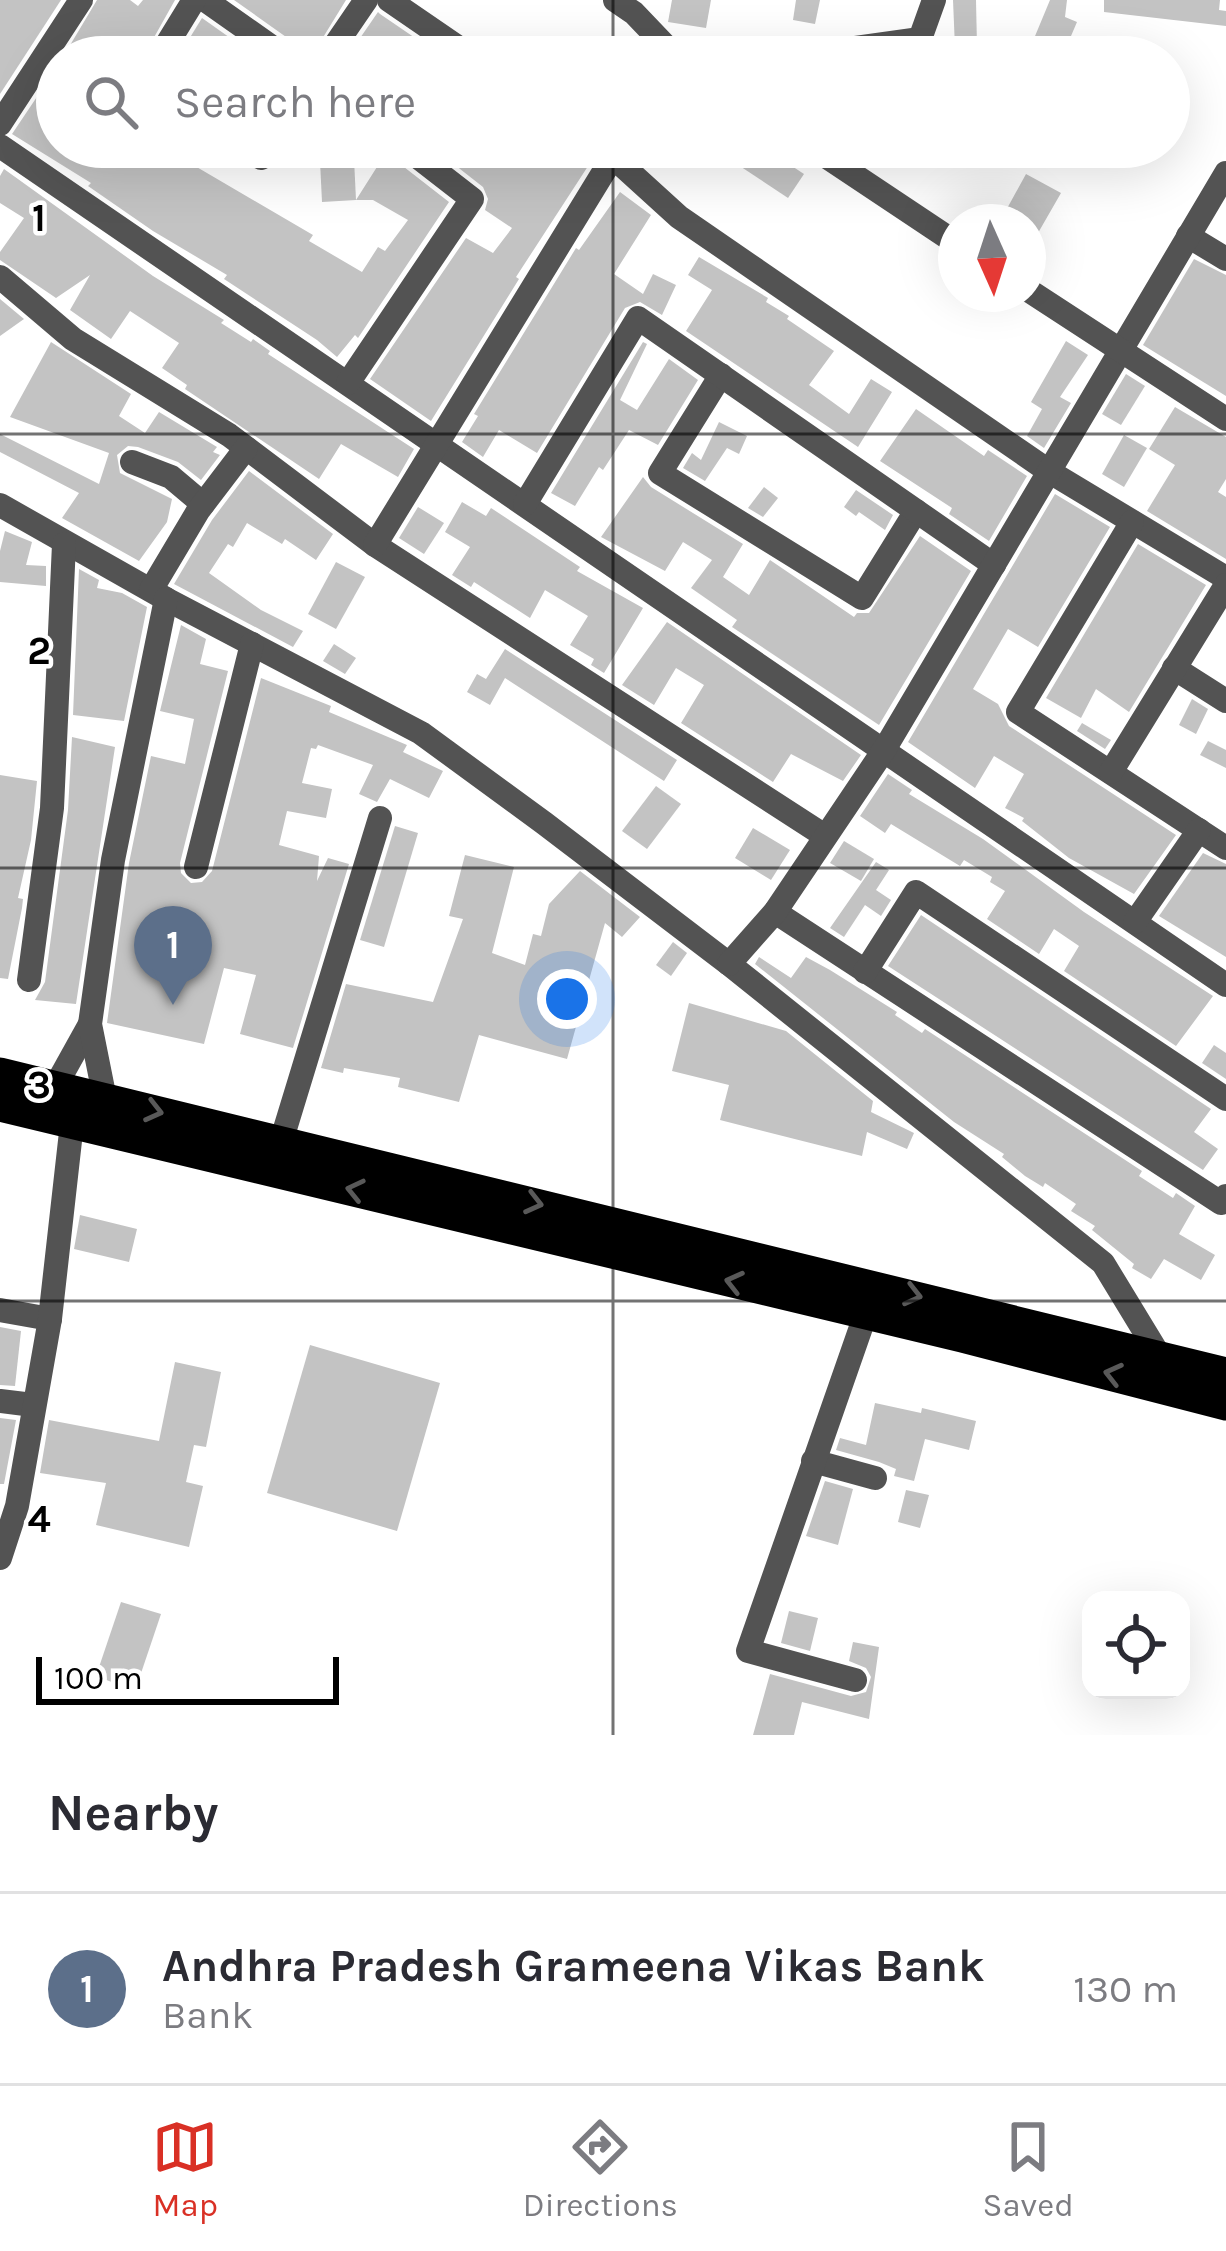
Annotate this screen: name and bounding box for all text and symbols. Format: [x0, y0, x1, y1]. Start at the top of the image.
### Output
search box [36, 36, 1190, 168]
icon: search [78, 69, 144, 135]
text: Search here [174, 76, 416, 128]
text: 1 [32, 195, 46, 241]
north arrow [938, 204, 1046, 312]
text: 2 [27, 628, 51, 674]
pin: 1 [134, 906, 212, 1005]
your location [537, 969, 597, 1029]
text: 3 [27, 1062, 51, 1108]
one-way arrow [144, 1097, 164, 1122]
one-way arrow [345, 1179, 365, 1204]
one-way arrow [523, 1189, 543, 1214]
one-way arrow [724, 1271, 745, 1296]
one-way arrow [902, 1281, 922, 1306]
one-way arrow [1103, 1363, 1124, 1388]
text: 4 [27, 1496, 51, 1542]
map controls [1082, 1591, 1190, 1699]
button: locate [1082, 1591, 1190, 1699]
scale bar [36, 1651, 339, 1704]
text: 100 m [54, 1659, 143, 1697]
text: Nearby [48, 1783, 218, 1843]
text: Andhra Pradesh Grameena Vikas Bank [162, 1940, 985, 1992]
text: 1 [80, 1966, 94, 2012]
text: 130 m [1073, 1966, 1178, 2012]
text: Bank [162, 1992, 253, 2038]
tab: Map [152, 2114, 218, 2224]
tab: Directions [523, 2114, 678, 2224]
tab: Saved [983, 2114, 1074, 2224]

